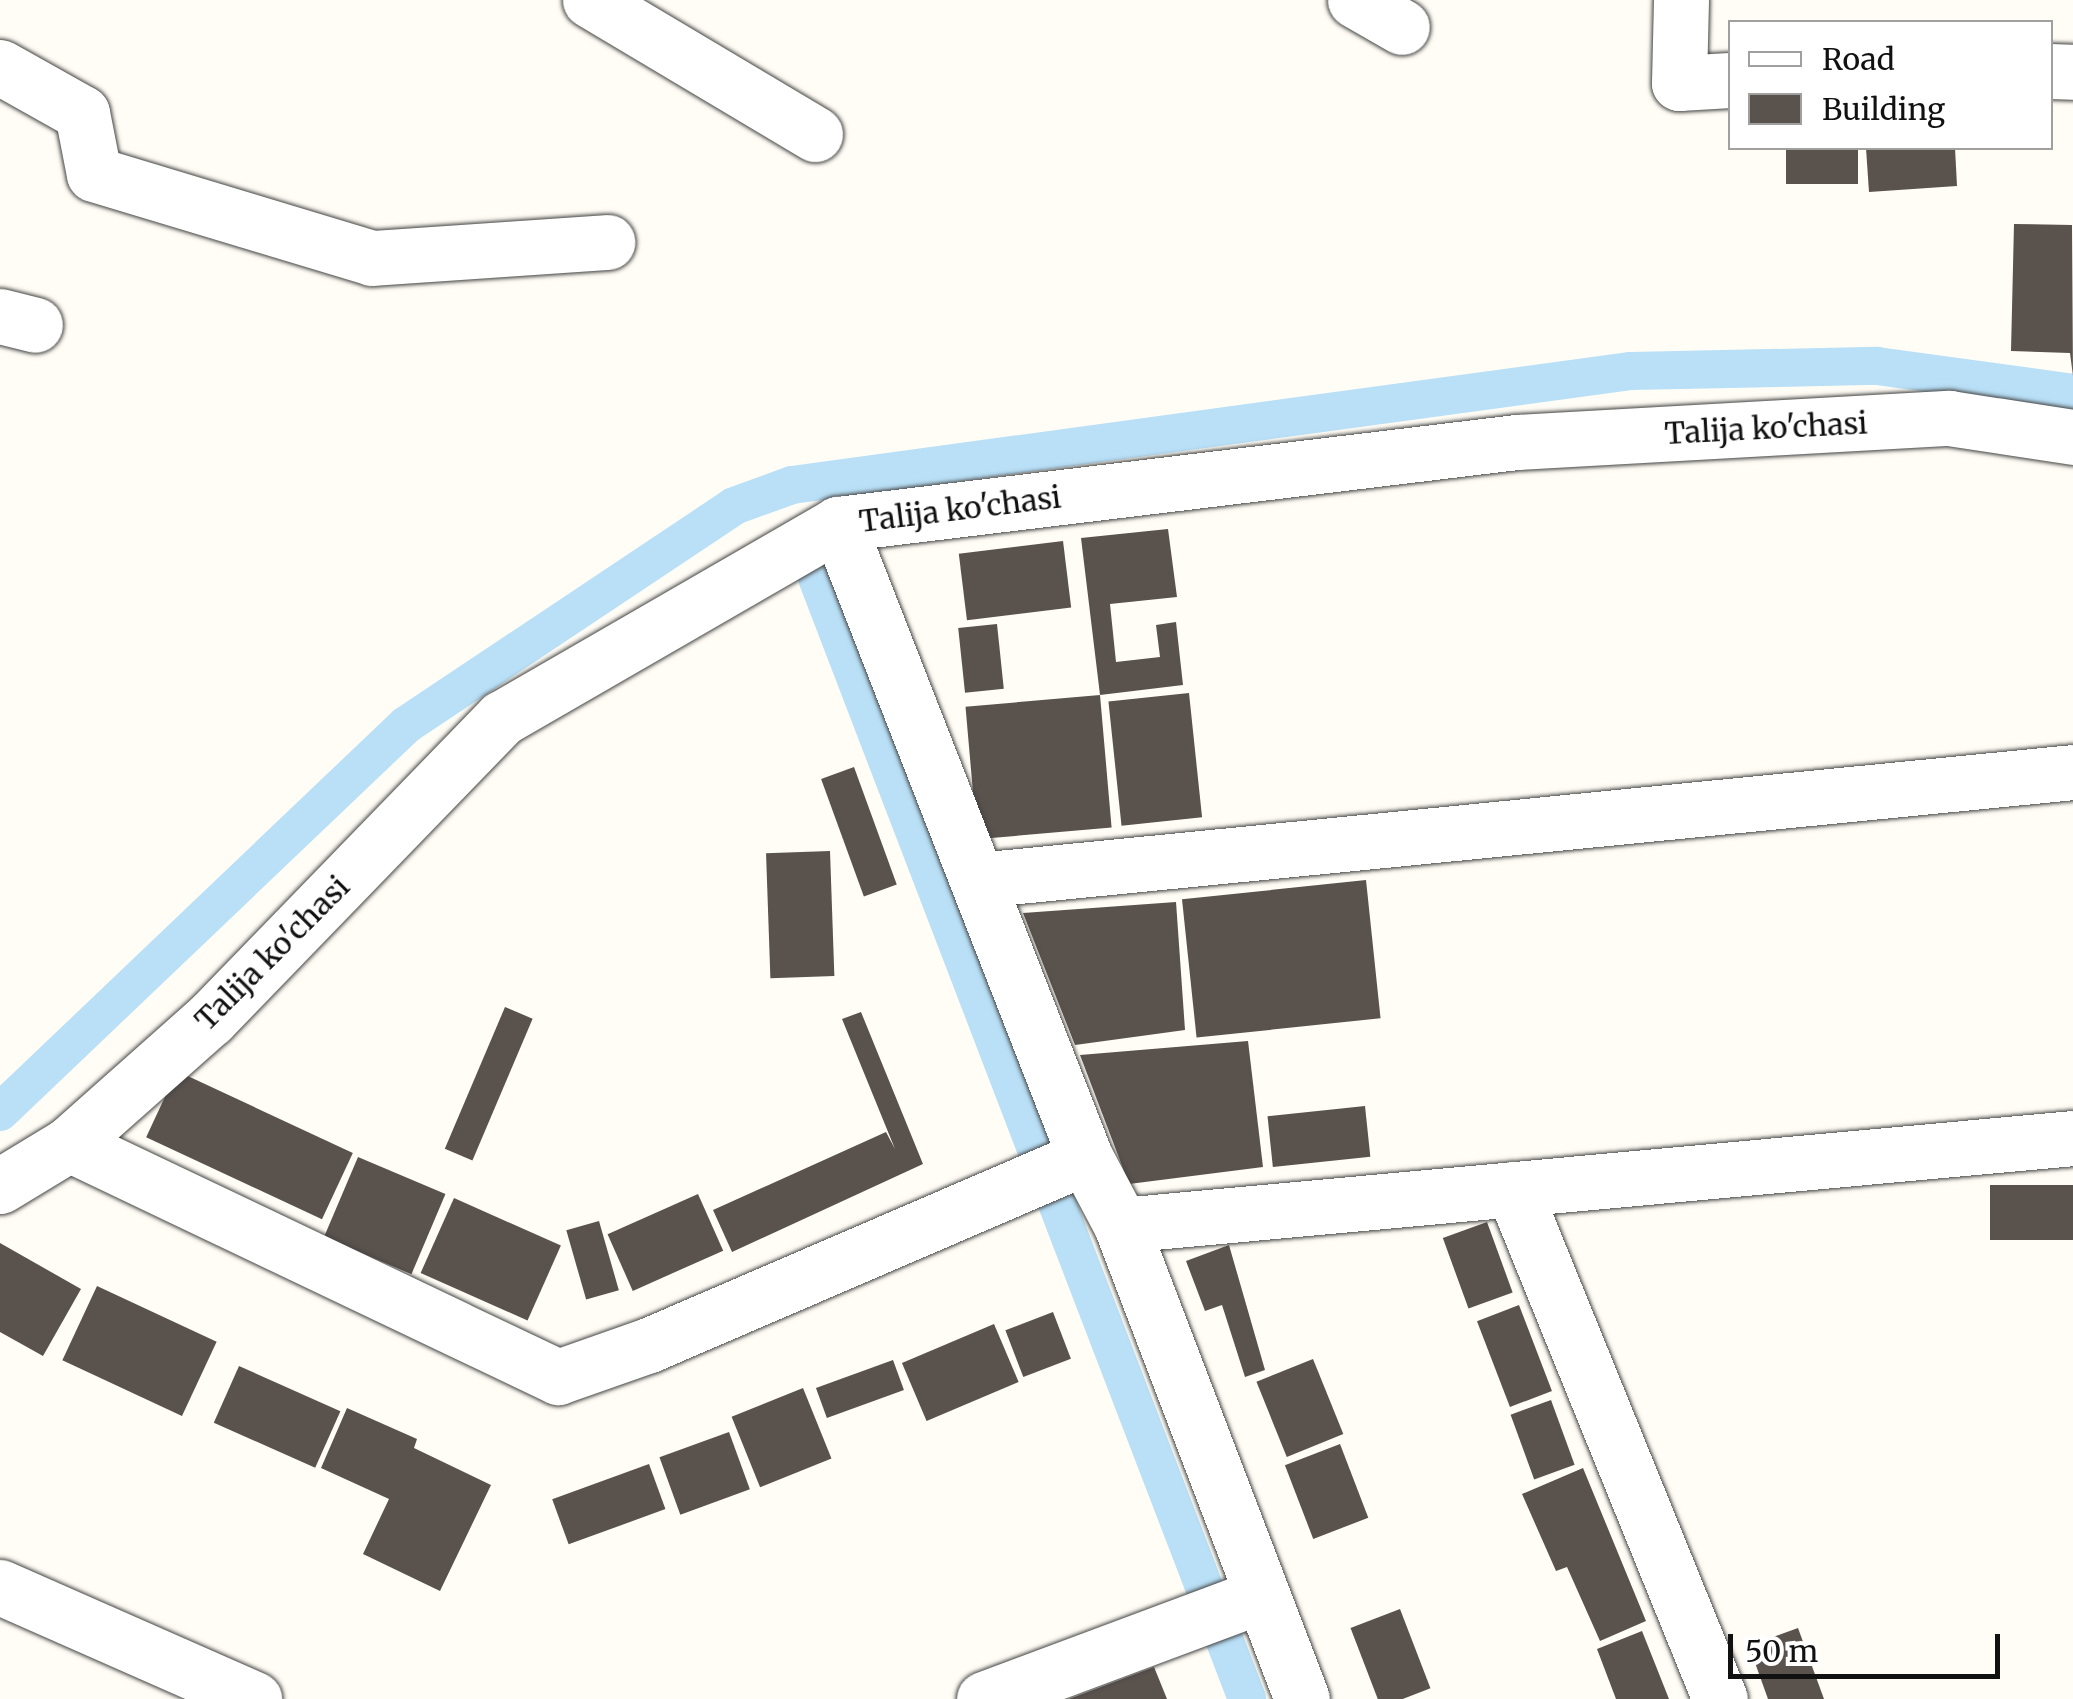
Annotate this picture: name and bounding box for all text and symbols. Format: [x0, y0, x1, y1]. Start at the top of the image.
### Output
legend [1728, 20, 2053, 150]
text: Road [1822, 40, 1895, 78]
text: Building [1822, 90, 1945, 128]
street label: Talija ko'chasi [1664, 405, 1868, 451]
street label: Talija ko'chasi [857, 479, 1063, 539]
street label: Talija ko'chasi [187, 868, 357, 1038]
scale bar [1733, 1614, 2006, 1676]
text: 50 m [1745, 1632, 1818, 1670]

